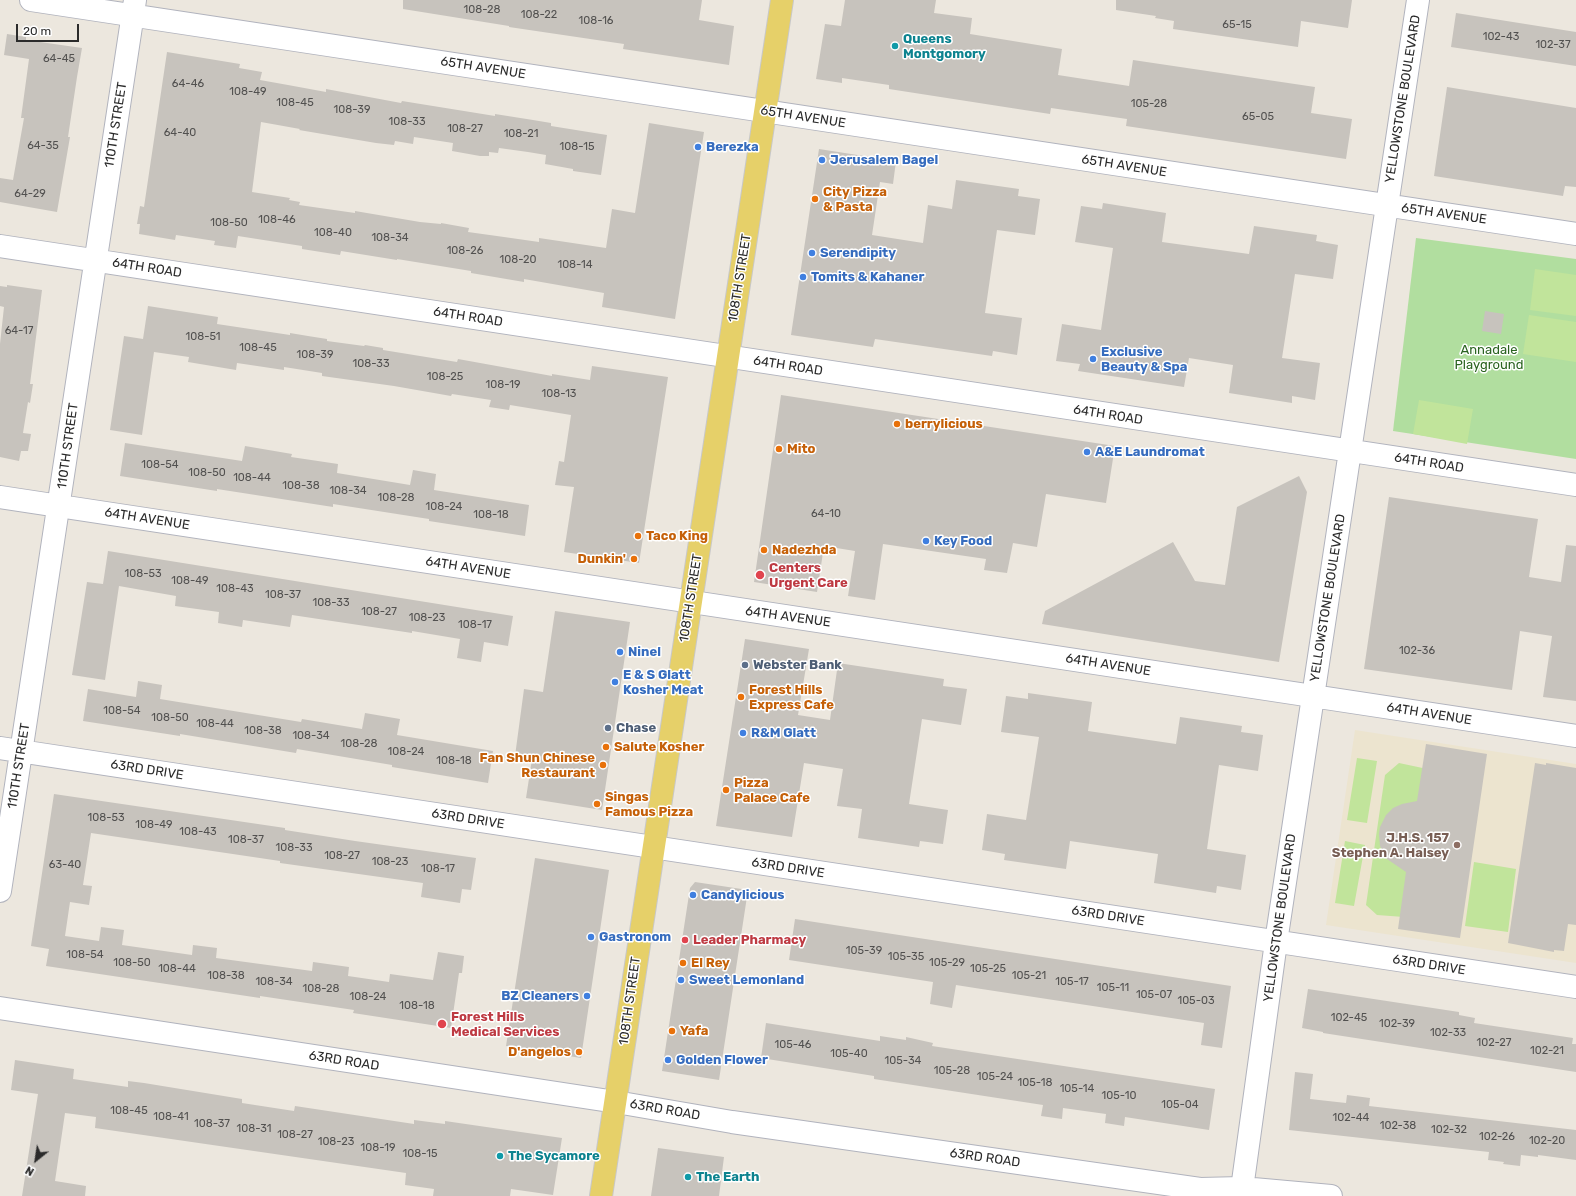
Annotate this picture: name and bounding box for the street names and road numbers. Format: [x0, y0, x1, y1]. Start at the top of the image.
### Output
street label: YELLOWSTONE BOULEVARD [1382, 14, 1424, 184]
street label: 65TH AVENUE [439, 54, 527, 82]
street label: 110TH STREET [102, 81, 130, 169]
street label: 65TH AVENUE [759, 103, 847, 131]
street label: 65TH AVENUE [1080, 152, 1168, 180]
street label: 65TH AVENUE [1400, 200, 1488, 228]
street label: 108TH STREET [725, 233, 755, 323]
street label: 64TH ROAD [111, 255, 183, 281]
street label: 64TH ROAD [432, 304, 504, 330]
street label: 64TH ROAD [752, 353, 824, 379]
street label: 110TH STREET [54, 402, 82, 490]
street label: 64TH ROAD [1072, 402, 1144, 428]
street label: 64TH ROAD [1393, 450, 1465, 476]
street label: 64TH AVENUE [103, 505, 191, 533]
street label: YELLOWSTONE BOULEVARD [1307, 513, 1349, 683]
street label: 108TH STREET [676, 553, 706, 643]
street label: 64TH AVENUE [424, 554, 512, 582]
street label: 64TH AVENUE [744, 603, 832, 631]
street label: 64TH AVENUE [1064, 651, 1152, 679]
street label: 64TH AVENUE [1385, 700, 1473, 728]
street label: 110TH STREET [5, 722, 33, 810]
street label: 63RD DRIVE [109, 757, 185, 783]
street label: 63RD DRIVE [430, 806, 506, 832]
street label: YELLOWSTONE BOULEVARD [1260, 833, 1300, 1003]
street label: 63RD DRIVE [750, 855, 826, 881]
street label: 63RD DRIVE [1070, 903, 1146, 929]
street label: 63RD DRIVE [1391, 952, 1467, 978]
street label: 108TH STREET [616, 956, 644, 1046]
street label: 63RD ROAD [308, 1048, 380, 1074]
street label: 63RD ROAD [629, 1096, 701, 1124]
street label: 63RD ROAD [949, 1145, 1021, 1171]

